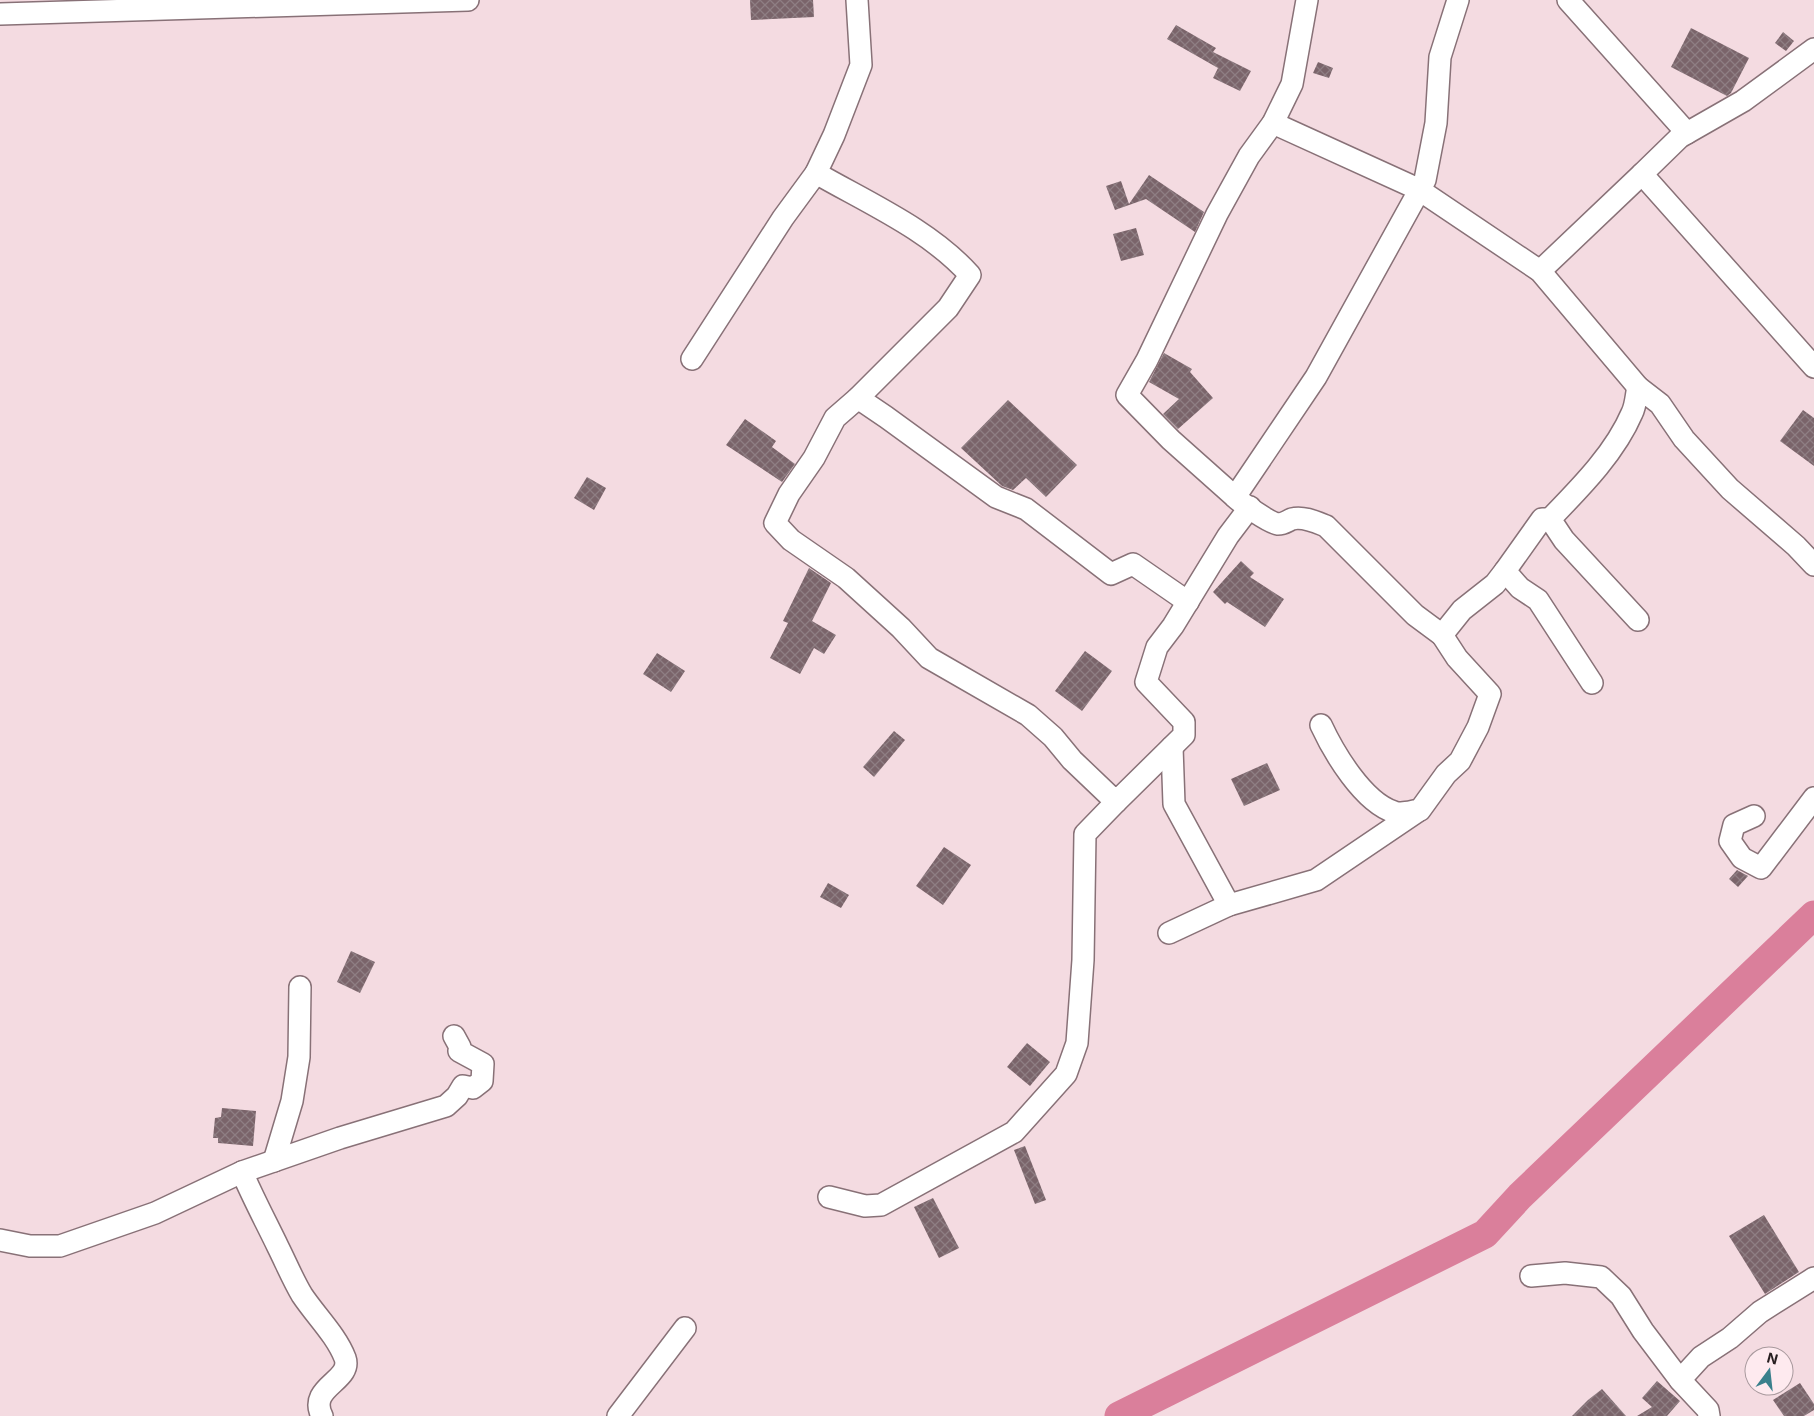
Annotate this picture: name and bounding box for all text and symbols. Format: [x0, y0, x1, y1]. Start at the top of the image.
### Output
north arrow [1744, 1346, 1794, 1396]
text: N [1765, 1348, 1780, 1368]

